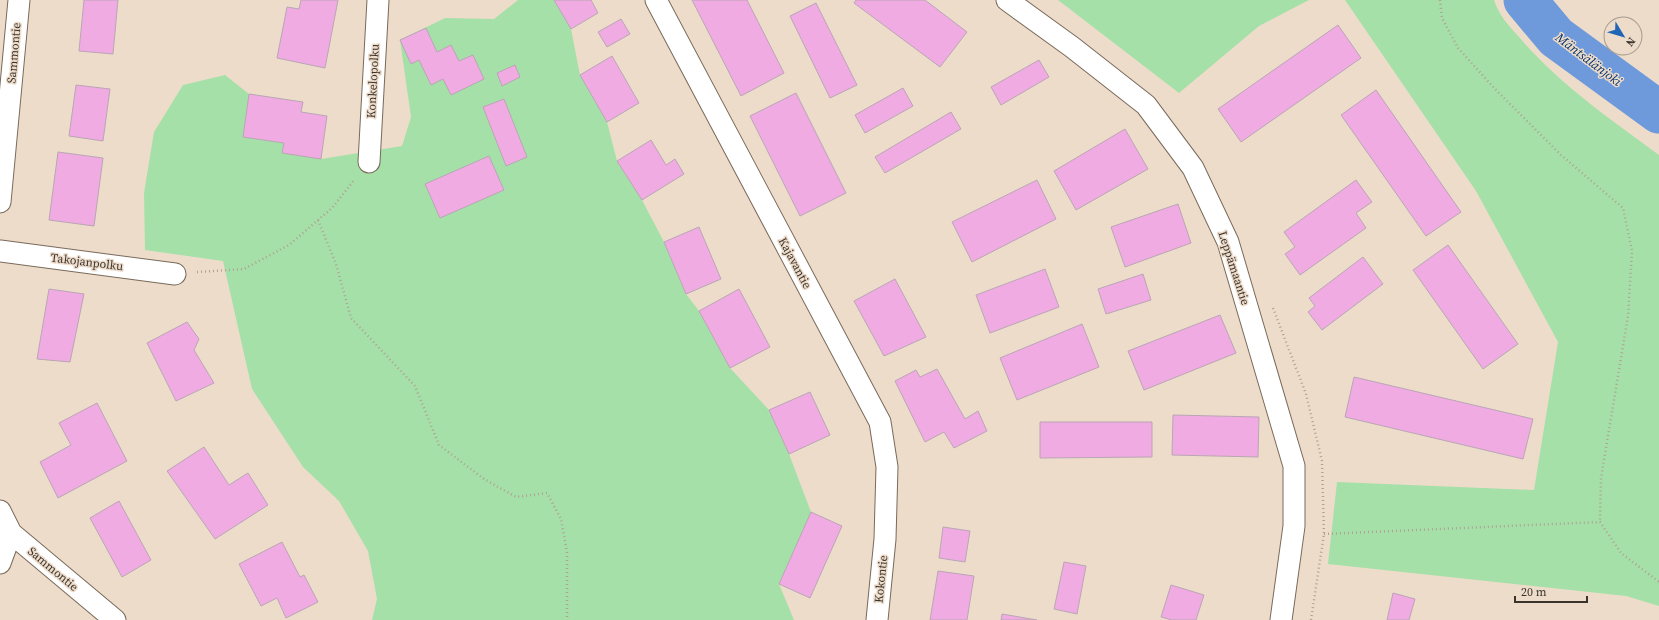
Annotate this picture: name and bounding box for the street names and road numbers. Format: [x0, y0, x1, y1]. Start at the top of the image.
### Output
street label: Sammontie [3, 22, 25, 84]
street label: Konkelopolku [363, 43, 383, 119]
street label: Leppämaantie [1215, 229, 1253, 307]
street label: Kajavantie [775, 235, 815, 291]
street label: Takojanpolku [50, 250, 124, 274]
street label: Sammontie [24, 543, 82, 595]
street label: Kokontie [871, 554, 891, 604]

